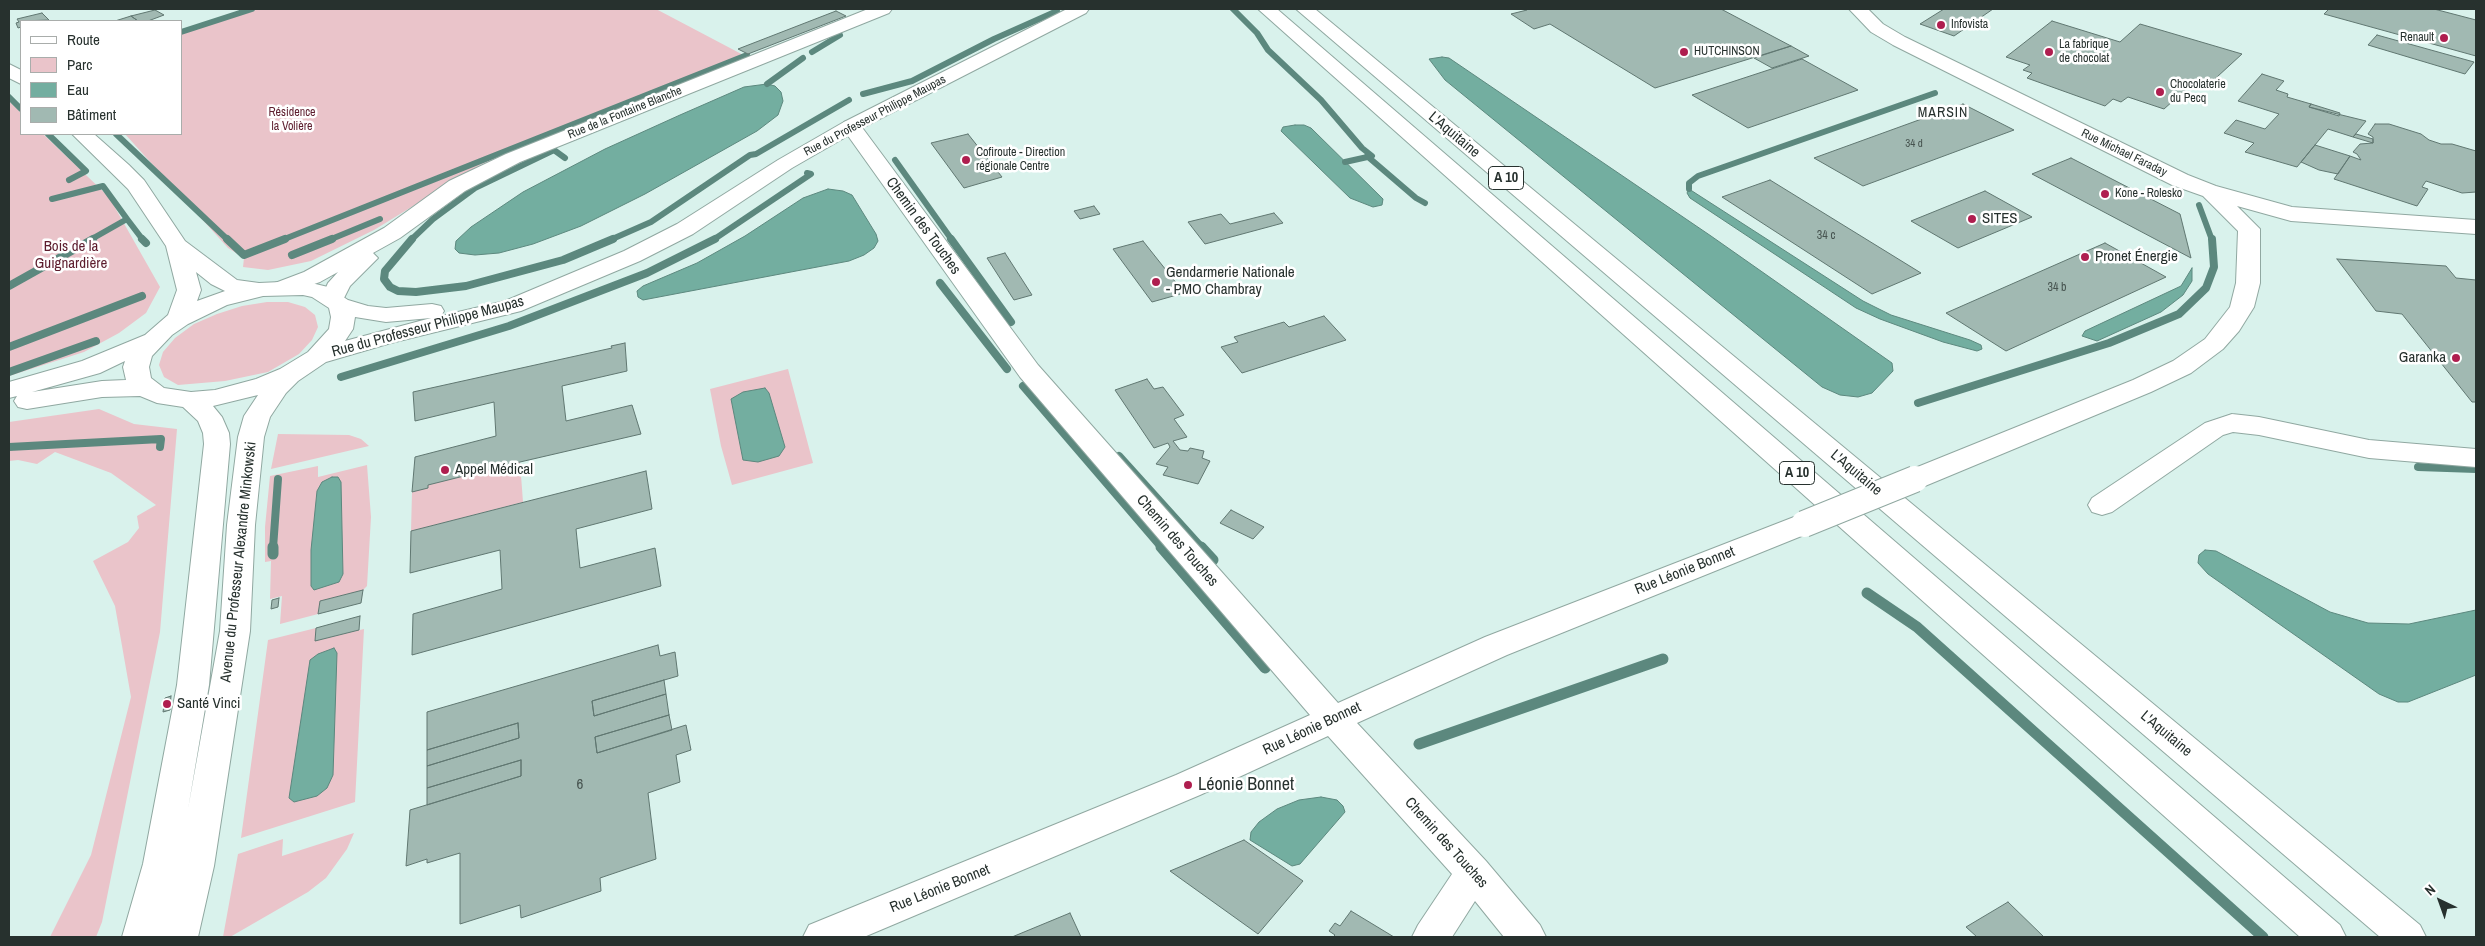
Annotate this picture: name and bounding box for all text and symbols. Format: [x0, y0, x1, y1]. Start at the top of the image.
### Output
place label: Infovista [1951, 18, 1988, 32]
marker: Infovista [1935, 19, 1947, 31]
legend [20, 20, 182, 135]
text: Route [67, 29, 100, 50]
place label: Renault [2400, 31, 2434, 45]
marker: Renault [2438, 32, 2450, 44]
place label: La fabrique de chocolat [2059, 38, 2109, 66]
place label: HUTCHINSON [1694, 45, 1760, 59]
marker: HUTCHINSON [1678, 46, 1690, 58]
marker: La fabrique de chocolat [2043, 46, 2055, 58]
text: Parc [67, 54, 92, 75]
street label: Rue du Professeur Philippe Maupas [802, 72, 948, 160]
place label: Chocolaterie du Pecq [2170, 78, 2226, 106]
text: Eau [67, 79, 89, 100]
street label: Rue de la Fontaine Blanche [566, 84, 684, 142]
marker: Chocolaterie du Pecq [2154, 86, 2166, 98]
text: Bâtiment [67, 104, 116, 125]
district label: MARSIN [1917, 105, 1969, 121]
park label: Résidence la Volière [268, 106, 316, 134]
street label: L'Aquitaine [1425, 108, 1483, 162]
street label: Rue Michael Faraday [2079, 126, 2169, 180]
house number: 34 d [1905, 137, 1923, 151]
place label: Cofiroute - Direction régionale Centre [976, 146, 1065, 174]
marker: Cofiroute - Direction régionale Centre [960, 154, 972, 166]
road number: A 10 [1488, 167, 1524, 190]
street label: Chemin des Touches [882, 174, 964, 278]
place label: Kone - Rolesko [2115, 187, 2182, 201]
marker: Kone - Rolesko [2099, 188, 2111, 200]
place label: SITES [1982, 210, 2018, 228]
marker: SITES [1966, 213, 1978, 225]
house number: 34 c [1817, 229, 1835, 243]
park label: Bois de la Guignardière [35, 238, 107, 273]
place label: Pronet Énergie [2095, 248, 2178, 266]
marker: Pronet Énergie [2079, 251, 2091, 263]
place label: Gendarmerie Nationale - PMO Chambray [1166, 264, 1295, 299]
marker: Gendarmerie Nationale - PMO Chambray [1150, 276, 1162, 288]
house number: 34 b [2047, 281, 2067, 295]
street label: Rue du Professeur Philippe Maupas [330, 293, 526, 361]
place label: Garanka [2399, 349, 2446, 367]
marker: Garanka [2450, 352, 2462, 364]
street label: Avenue du Professeur Alexandre Minkowski [217, 441, 261, 683]
street label: L'Aquitaine [1827, 446, 1885, 500]
place label: Appel Médical [455, 461, 533, 479]
road number: A 10 [1780, 462, 1814, 484]
marker: Appel Médical [439, 464, 451, 476]
street label: Chemin des Touches [1132, 491, 1222, 591]
street label: Rue Léonie Bonnet [1632, 543, 1738, 599]
place label: Santé Vinci [177, 695, 240, 713]
marker: Santé Vinci [161, 698, 173, 710]
street label: Rue Léonie Bonnet [1260, 698, 1364, 760]
street label: L'Aquitaine [2137, 707, 2195, 761]
place label: Léonie Bonnet [1198, 774, 1294, 796]
house number: 6 [577, 776, 583, 794]
marker: Léonie Bonnet [1182, 779, 1194, 791]
street label: Chemin des Touches [1401, 794, 1491, 892]
street label: Rue Léonie Bonnet [887, 861, 993, 917]
north arrow [2415, 876, 2465, 926]
text: N [2421, 880, 2439, 899]

